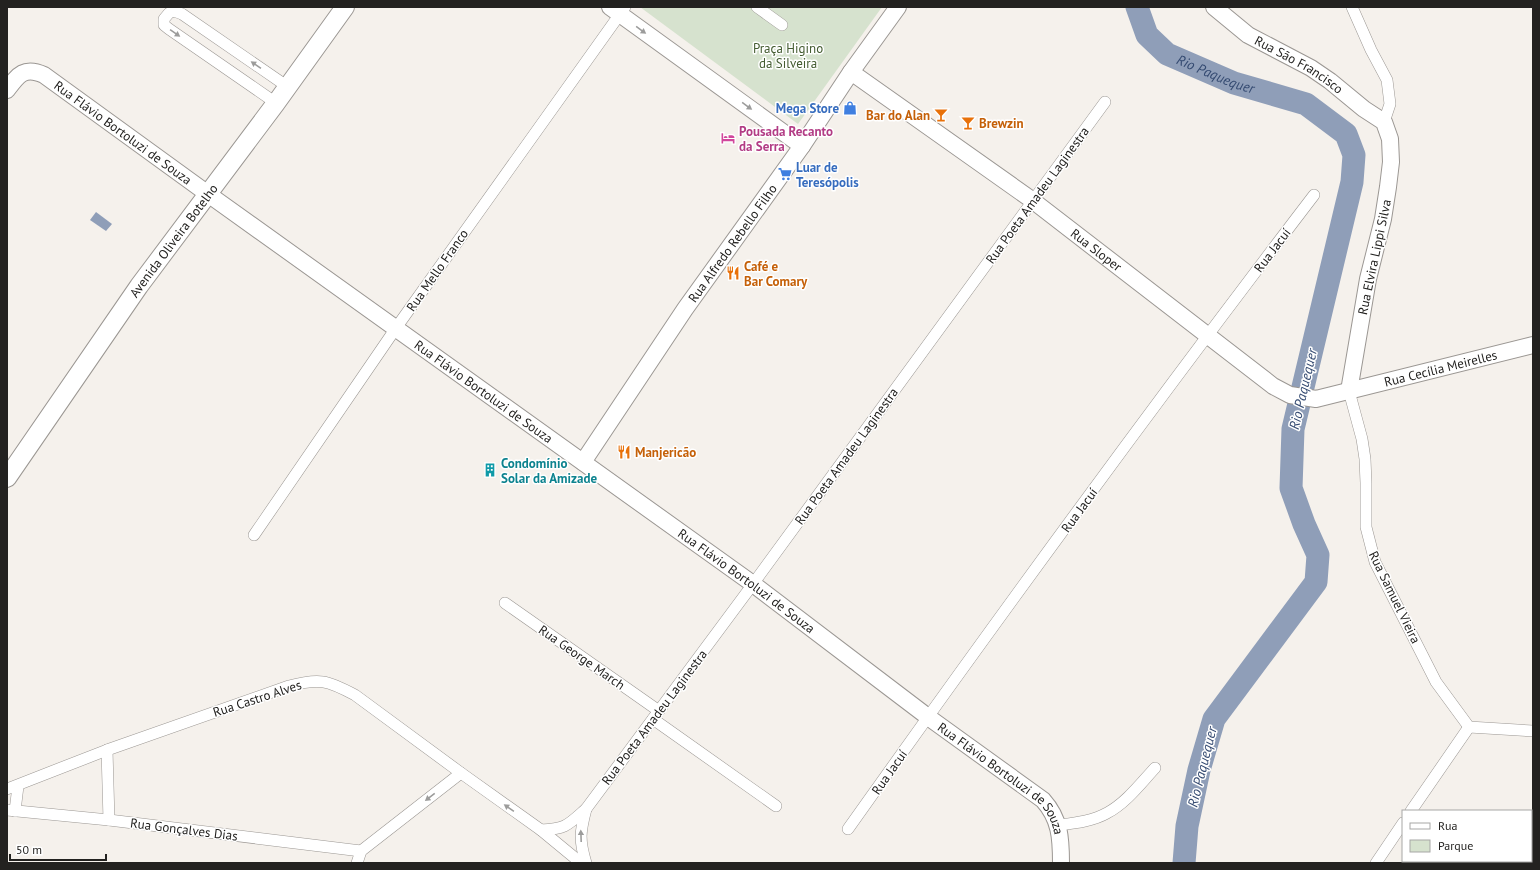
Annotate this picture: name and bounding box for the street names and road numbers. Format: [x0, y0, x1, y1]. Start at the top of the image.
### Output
street label: Rua São Francisco [1252, 32, 1347, 98]
street label: Rua Flávio Bortoluzi de Souza [51, 77, 195, 188]
street label: Rua Poeta Amadeu Laginestra [982, 123, 1093, 267]
street label: Avenida Oliveira Botelho [126, 181, 222, 301]
street label: Rua Alfredo Rebello Filho [684, 181, 781, 306]
street label: Rua Elvira Lippi Silva [1354, 198, 1395, 316]
street label: Rua Jacuí [1250, 224, 1295, 276]
street label: Rua Sloper [1067, 225, 1126, 276]
street label: Rua Mello Franco [403, 226, 472, 315]
street label: Rua Flávio Bortoluzi de Souza [411, 336, 556, 447]
street label: Rua Cecília Meirelles [1382, 346, 1499, 391]
street label: Rua Poeta Amadeu Laginestra [791, 384, 902, 528]
street label: Rua Jacuí [1058, 484, 1102, 536]
street label: Rua Flávio Bortoluzi de Souza [674, 525, 818, 637]
street label: Rua Samuel Vieira [1365, 548, 1424, 646]
street label: Rua George March [535, 621, 628, 693]
street label: Rua Poeta Amadeu Laginestra [598, 646, 711, 788]
street label: Rua Castro Alves [211, 676, 304, 721]
street label: Rua Flávio Bortoluzi de Souza [934, 719, 1067, 836]
street label: Rua Jacuí [868, 746, 911, 798]
street label: Rua Gonçalves Dias [129, 814, 239, 845]

